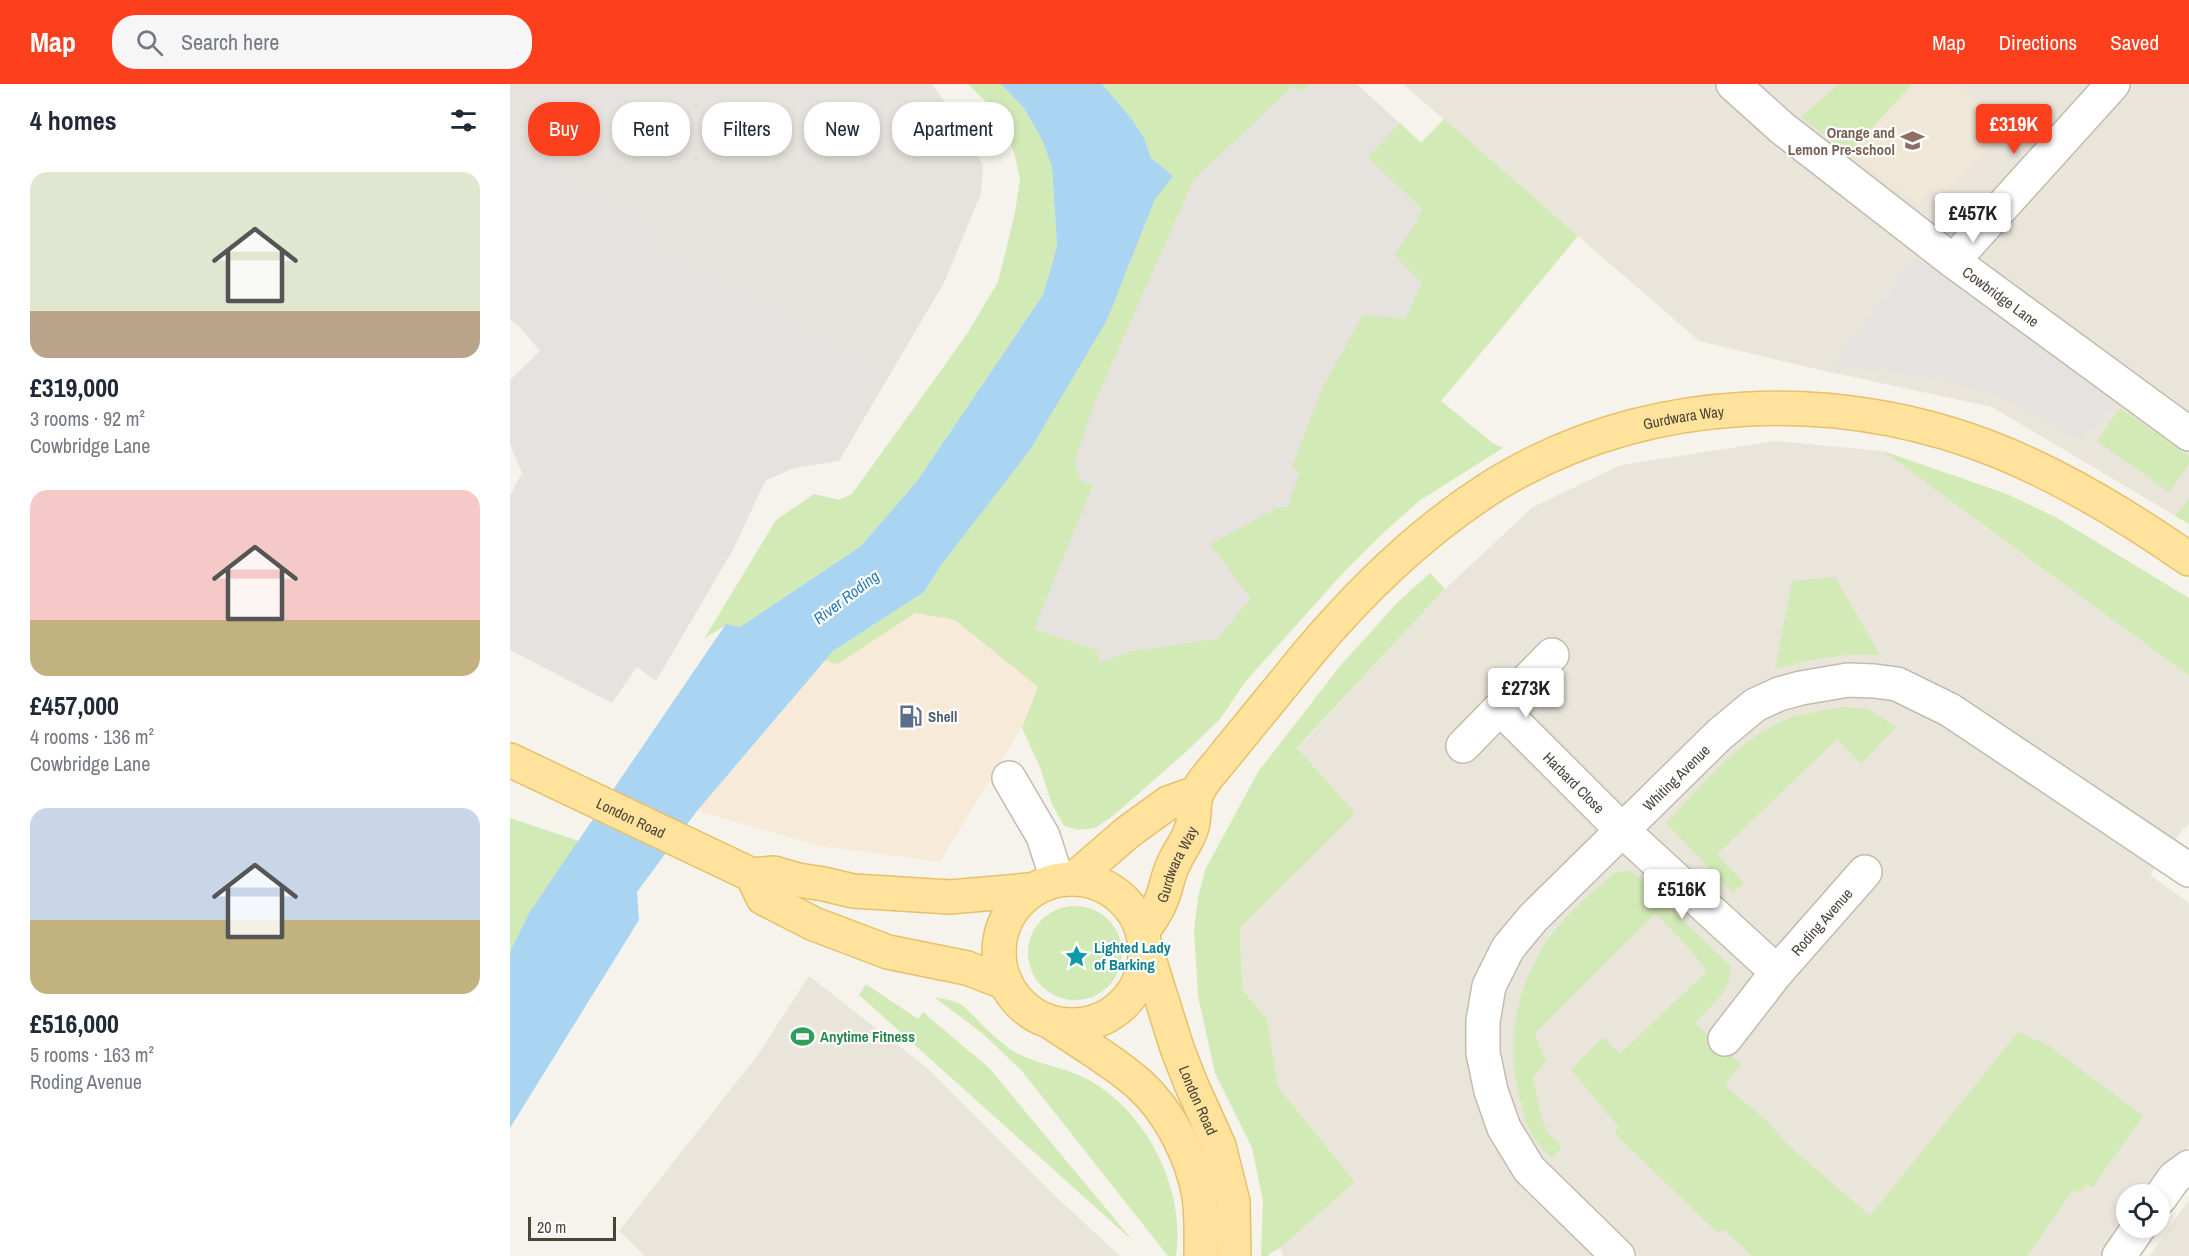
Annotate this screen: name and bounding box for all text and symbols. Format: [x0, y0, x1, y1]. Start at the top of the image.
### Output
search box [112, 15, 532, 69]
text: Map [30, 23, 76, 61]
icon: search [133, 26, 166, 59]
text: Search here [181, 27, 279, 57]
text: Map [1932, 28, 1966, 57]
text: Directions [1999, 28, 2077, 57]
text: Saved [2110, 28, 2159, 57]
chip: Buy [528, 102, 600, 156]
chip: Rent [612, 102, 690, 156]
chip: Filters [702, 102, 792, 156]
chip: New [804, 102, 880, 156]
chip: Apartment [892, 102, 1014, 156]
text: 4 homes [30, 103, 117, 138]
icon: filters [447, 104, 480, 137]
pin: £319K [1972, 104, 2056, 155]
text: £319K [1990, 110, 2038, 137]
place label: Orange and Lemon Pre-school [1788, 122, 1895, 160]
school or university icon: Orange and Lemon Pre-school [1900, 128, 1926, 154]
pin: £457K [1931, 193, 2015, 244]
text: £457K [1949, 199, 1997, 226]
icon: home [201, 211, 309, 319]
street label: Cowbridge Lane [1958, 261, 2044, 331]
text: £319,000 [30, 370, 119, 405]
street label: Gurdwara Way [1641, 400, 1726, 434]
text: 3 rooms · 92 m² [30, 405, 145, 432]
text: Cowbridge Lane [30, 432, 150, 459]
icon: home [201, 529, 309, 637]
water label: River Roding [809, 565, 883, 629]
pin: £273K [1484, 668, 1568, 719]
text: £273K [1502, 674, 1550, 701]
text: £457,000 [30, 688, 119, 723]
fuel station icon: Shell [897, 703, 923, 729]
place label: Shell [928, 706, 957, 727]
text: 4 rooms · 136 m² [30, 723, 154, 750]
street label: Whiting Avenue [1638, 739, 1714, 815]
street label: Harbard Close [1539, 747, 1610, 818]
text: Cowbridge Lane [30, 750, 150, 777]
street label: London Road [593, 792, 669, 843]
street label: Gurdwara Way [1151, 822, 1202, 906]
icon: home [201, 847, 309, 955]
pin: £516K [1640, 869, 1724, 920]
text: £516K [1658, 875, 1706, 902]
street label: Roding Avenue [1786, 883, 1857, 960]
place label: Lighted Lady of Barking [1094, 937, 1171, 975]
place icon: Lighted Lady of Barking [1063, 943, 1089, 969]
text: £516,000 [30, 1006, 119, 1041]
sports icon: Anytime Fitness [789, 1023, 815, 1049]
place label: Anytime Fitness [820, 1026, 915, 1047]
text: 5 rooms · 163 m² [30, 1041, 154, 1068]
street label: London Road [1174, 1062, 1223, 1138]
text: Roding Avenue [30, 1068, 142, 1095]
map controls [2116, 1184, 2170, 1238]
button: locate [2116, 1184, 2170, 1238]
scale bar [528, 1214, 616, 1242]
text: 20 m [537, 1216, 566, 1238]

